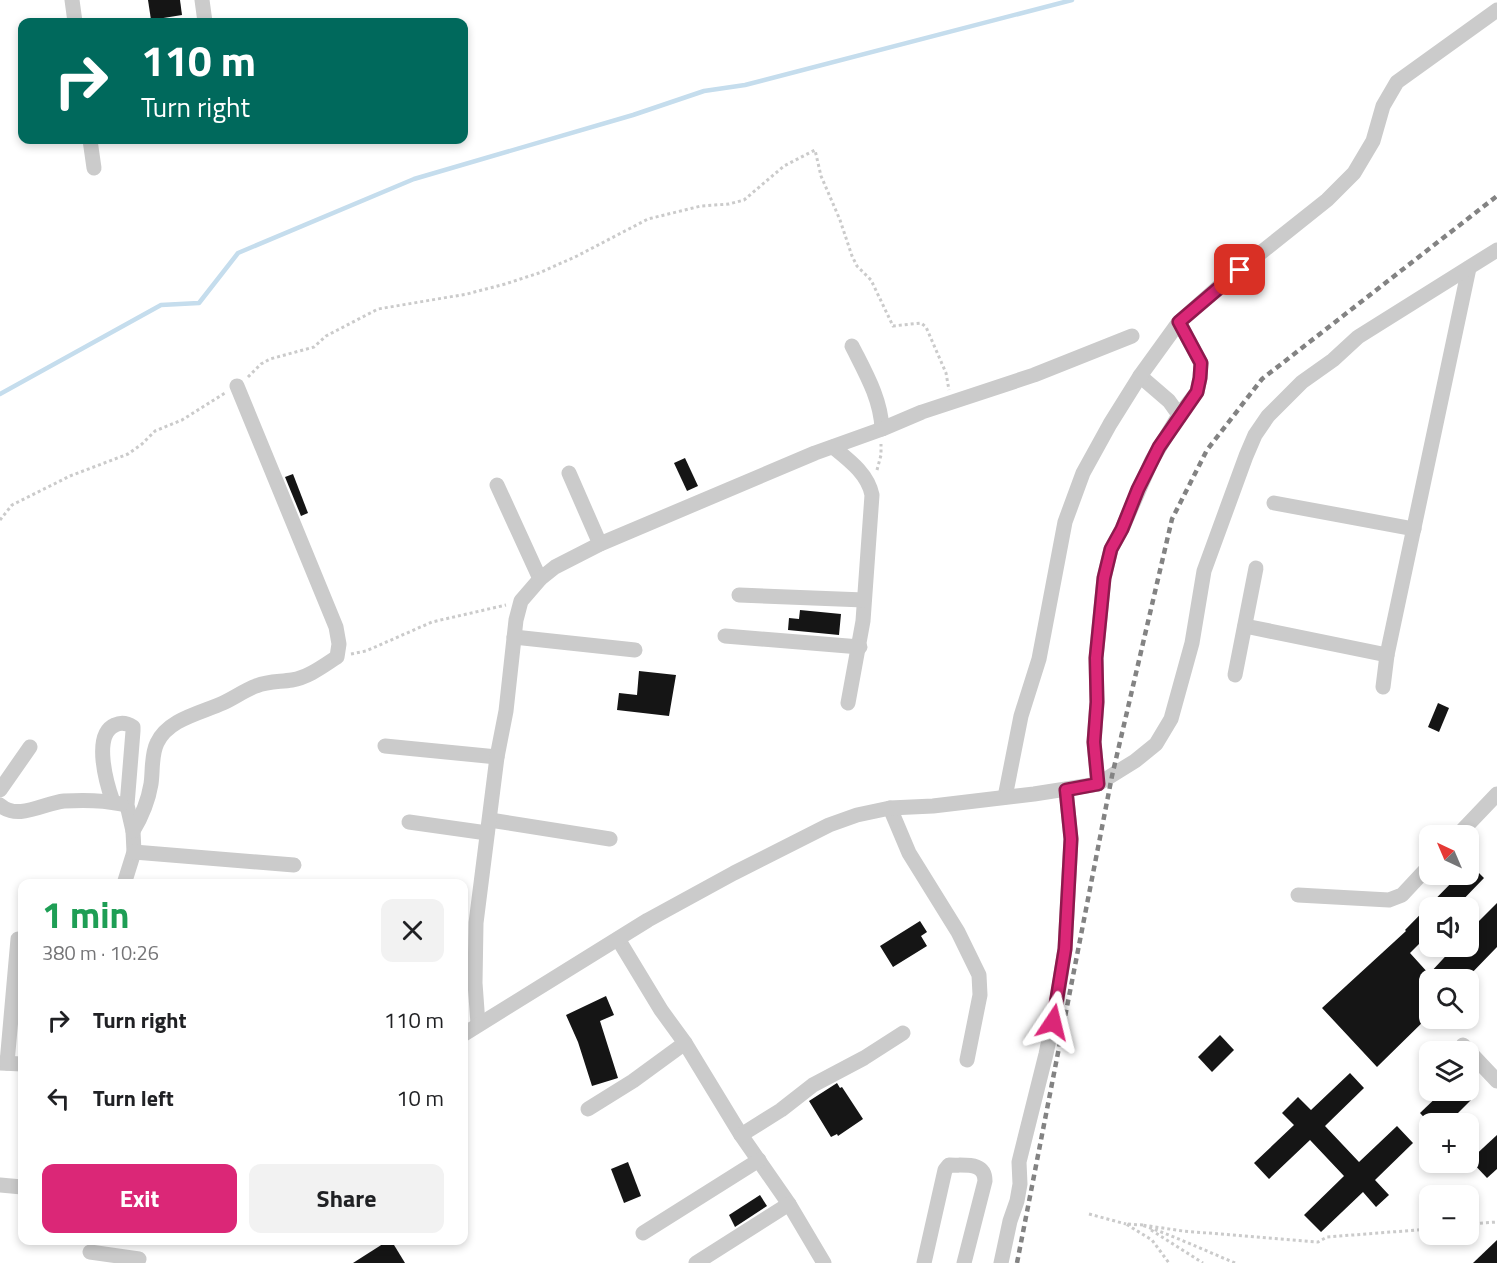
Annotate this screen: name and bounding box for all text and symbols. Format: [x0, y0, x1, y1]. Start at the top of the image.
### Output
text: 110 m [141, 28, 256, 92]
icon: right [42, 42, 120, 120]
text: Turn right [141, 86, 250, 127]
pin [1214, 244, 1265, 295]
icon: arrive [1223, 253, 1256, 286]
north arrow [1419, 825, 1479, 885]
map controls [1419, 825, 1479, 1245]
text: 1 min [42, 887, 129, 942]
button: sound [1419, 897, 1479, 957]
button: close [381, 899, 444, 962]
text: 380 m · 10:26 [42, 937, 159, 968]
button: search [1419, 969, 1479, 1029]
position arrow [1021, 990, 1085, 1054]
text: Turn right [93, 1003, 187, 1037]
text: 110 m [384, 1003, 444, 1037]
icon: right [42, 1004, 75, 1037]
button: layers [1419, 1041, 1479, 1101]
text: Turn left [93, 1081, 174, 1115]
text: 10 m [396, 1081, 444, 1115]
icon: left [42, 1082, 75, 1115]
button: + [1419, 1113, 1479, 1173]
button: Exit [42, 1164, 237, 1233]
button: Share [249, 1164, 444, 1233]
button: − [1419, 1185, 1479, 1245]

